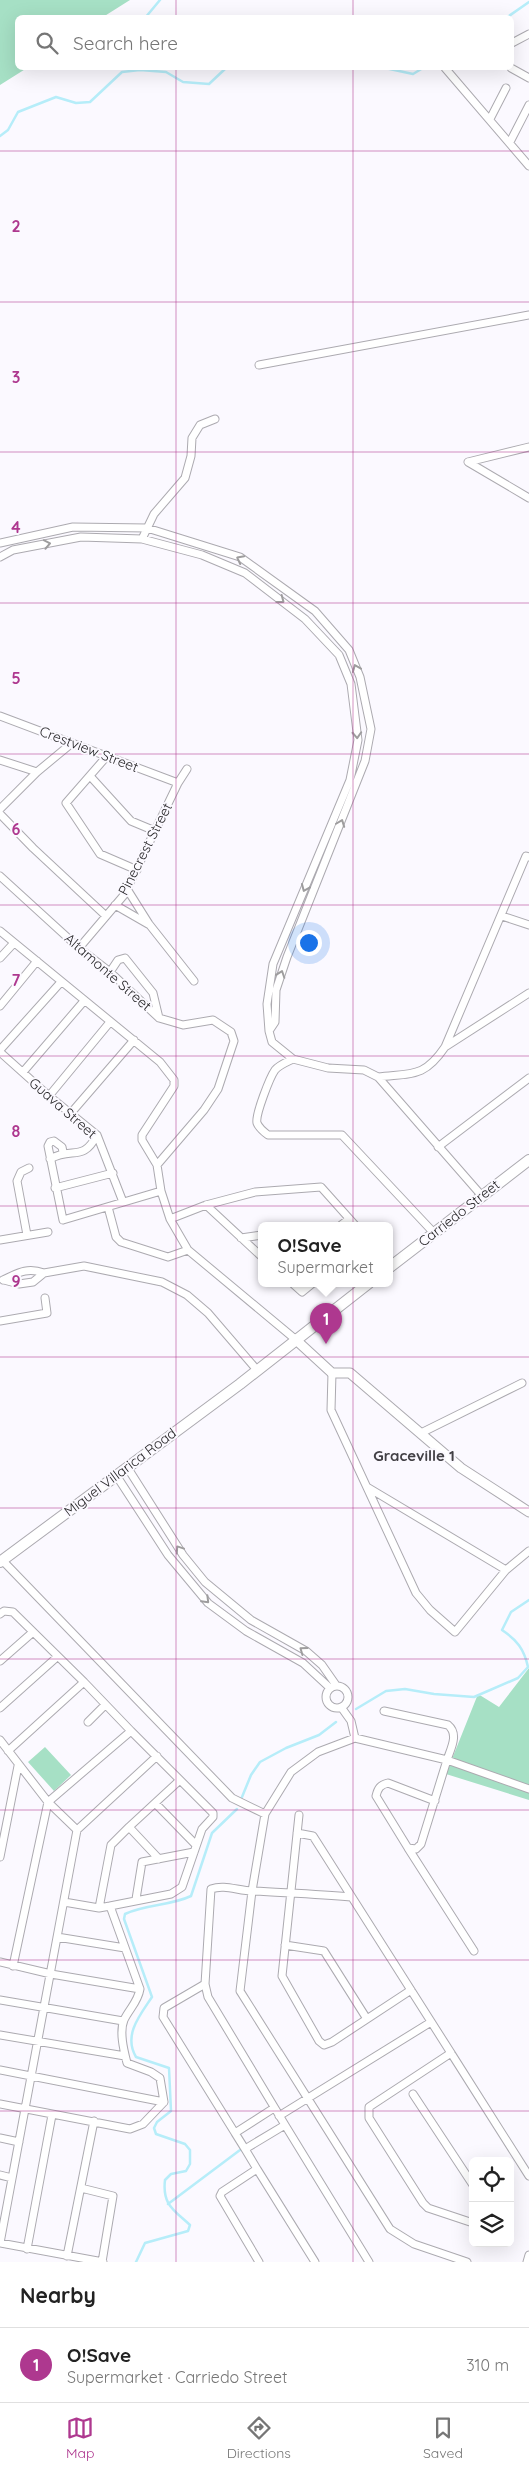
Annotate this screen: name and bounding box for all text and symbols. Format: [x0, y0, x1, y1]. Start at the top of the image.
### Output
search box [15, 15, 514, 70]
icon: search [33, 29, 61, 57]
text: Search here [73, 31, 178, 55]
text: 2 [11, 216, 21, 236]
text: 3 [12, 367, 20, 387]
text: 4 [11, 517, 21, 537]
one-way arrow [42, 539, 51, 549]
one-way arrow [236, 555, 245, 565]
one-way arrow [275, 595, 284, 603]
one-way arrow [352, 664, 362, 673]
text: 5 [11, 668, 21, 688]
street label: Crestview Street [37, 722, 141, 776]
one-way arrow [351, 731, 362, 739]
street label: Pinecrest Street [114, 800, 176, 898]
text: 6 [12, 819, 21, 839]
one-way arrow [335, 820, 345, 828]
one-way arrow [300, 883, 311, 892]
street label: Altamonte Street [61, 929, 155, 1015]
your location [296, 930, 322, 956]
text: 7 [12, 970, 21, 990]
one-way arrow [275, 971, 285, 979]
street label: Guava Street [25, 1074, 101, 1142]
text: 8 [12, 1121, 21, 1141]
street label: Carriedo Street [415, 1175, 503, 1250]
popup [258, 1222, 393, 1287]
text: O!Save [277, 1233, 342, 1257]
text: Supermarket [277, 1257, 374, 1277]
text: 9 [11, 1271, 21, 1291]
pin: 1 [310, 1303, 342, 1344]
street label: Miguel Villarica Road [60, 1424, 180, 1520]
district label: Graceville 1 [373, 1446, 455, 1465]
one-way arrow [175, 1545, 185, 1554]
one-way arrow [200, 1594, 209, 1603]
one-way arrow [299, 1647, 309, 1656]
map controls [469, 2157, 514, 2247]
button: locate [469, 2157, 514, 2202]
button: layers [469, 2202, 514, 2247]
text: Nearby [20, 2282, 96, 2308]
text: O!Save [67, 2343, 131, 2367]
text: 1 [33, 2355, 39, 2375]
text: 310 m [466, 2355, 509, 2375]
text: Supermarket · Carriedo Street [67, 2367, 287, 2387]
tab: Map [66, 2414, 95, 2462]
tab: Directions [227, 2414, 291, 2462]
tab: Saved [423, 2414, 463, 2462]

